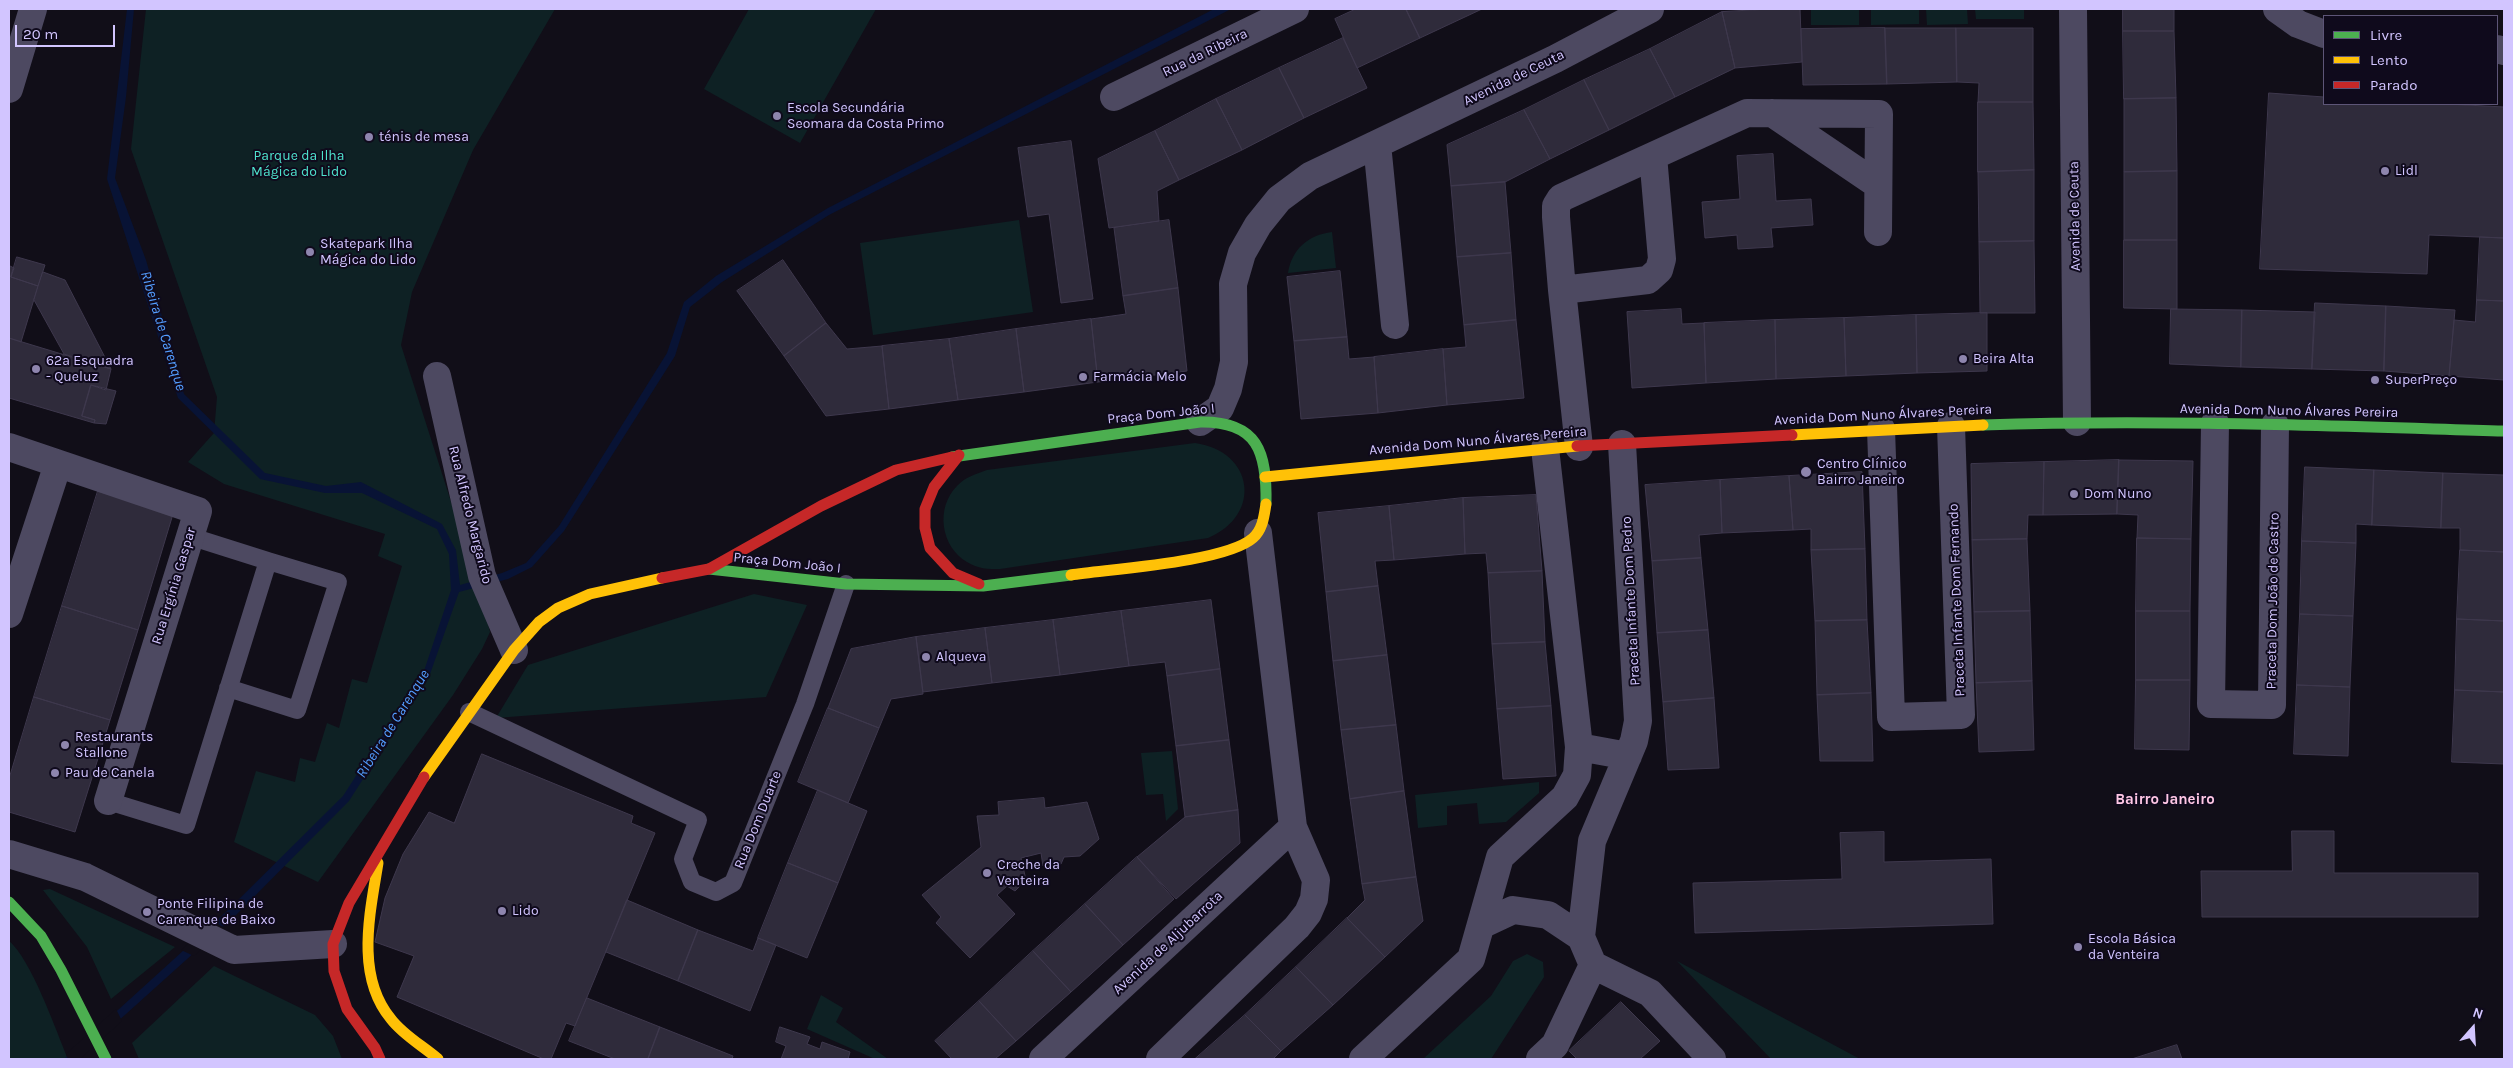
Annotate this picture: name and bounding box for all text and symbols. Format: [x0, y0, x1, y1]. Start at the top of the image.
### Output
scale bar [18, 15, 118, 47]
legend [2323, 15, 2498, 105]
text: 20 m [23, 25, 58, 43]
street label: Rua da Ribeira [1160, 25, 1250, 81]
text: Livre [2370, 26, 2402, 44]
street label: Avenida de Ceuta [1461, 46, 1567, 110]
text: Lento [2370, 51, 2408, 69]
text: Parado [2370, 76, 2417, 94]
place label: Escola Secundária Seomara da Costa Primo [787, 100, 944, 132]
marker: Escola Secundária Seomara da Costa Primo [771, 110, 783, 122]
place label: ténis de mesa [379, 129, 469, 145]
marker: ténis de mesa [363, 131, 375, 143]
park label: Parque da Ilha Mágica do Lido [251, 148, 347, 180]
street label: Avenida de Ceuta [2066, 161, 2084, 271]
place label: Lidl [2395, 163, 2418, 179]
marker: Lidl [2379, 165, 2391, 177]
place label: Skatepark Ilha Mágica do Lido [320, 236, 416, 268]
marker: Skatepark Ilha Mágica do Lido [304, 246, 316, 258]
water label: Ribeira de Carenque [136, 269, 190, 393]
place label: Beira Alta [1973, 351, 2034, 367]
place label: 62ª Esquadra - Queluz [46, 353, 134, 386]
marker: Beira Alta [1957, 353, 1969, 365]
marker: 62ª Esquadra - Queluz [30, 363, 42, 375]
place label: Farmácia Melo [1093, 369, 1187, 385]
marker: Farmácia Melo [1077, 371, 1089, 383]
place label: SuperPreço [2385, 372, 2457, 388]
marker: SuperPreço [2369, 374, 2381, 386]
street label: Praça Dom João I [1106, 400, 1216, 428]
street label: Avenida Dom Nuno Álvares Pereira [1773, 401, 1993, 429]
street label: Avenida Dom Nuno Álvares Pereira [2180, 401, 2398, 421]
street label: Avenida Dom Nuno Álvares Pereira [1368, 423, 1588, 459]
street label: Rua Alfredo Margarido [445, 444, 495, 586]
place label: Centro Clínico Bairro Janeiro [1817, 456, 1907, 488]
marker: Centro Clínico Bairro Janeiro [1799, 465, 1813, 479]
place label: Dom Nuno [2084, 486, 2151, 502]
marker: Dom Nuno [2068, 488, 2080, 500]
street label: Praceta Infante Dom Fernando [1945, 503, 1969, 697]
street label: Praceta Dom João de Castro [2263, 512, 2283, 690]
street label: Praceta Infante Dom Pedro [1618, 516, 1644, 686]
street label: Rua Ergínia Gaspar [148, 525, 200, 647]
street label: Praça Dom João I [732, 549, 842, 577]
place label: Alqueva [936, 649, 987, 665]
marker: Alqueva [920, 651, 932, 663]
water label: Ribeira de Carenque [352, 666, 434, 782]
place label: Restaurants Stallone [75, 729, 153, 762]
marker: Restaurants Stallone [59, 739, 71, 751]
place label: Pau de Canela [65, 765, 155, 781]
marker: Pau de Canela [49, 767, 61, 779]
street label: Rua Dom Duarte [731, 768, 785, 872]
district label: Bairro Janeiro [2115, 791, 2215, 809]
place label: Creche da Venteira [997, 857, 1060, 890]
marker: Creche da Venteira [981, 867, 993, 879]
street label: Avenida de Aljubarrota [1110, 888, 1226, 998]
place label: Ponte Filipina de Carenque de Baixo [157, 896, 275, 929]
place label: Lido [512, 903, 539, 919]
marker: Lido [496, 905, 508, 917]
marker: Ponte Filipina de Carenque de Baixo [141, 906, 153, 918]
place label: Escola Básica da Venteira [2088, 931, 2176, 964]
marker: Escola Básica da Venteira [2072, 941, 2084, 953]
north arrow [2448, 1003, 2498, 1053]
text: N [2471, 1004, 2486, 1023]

